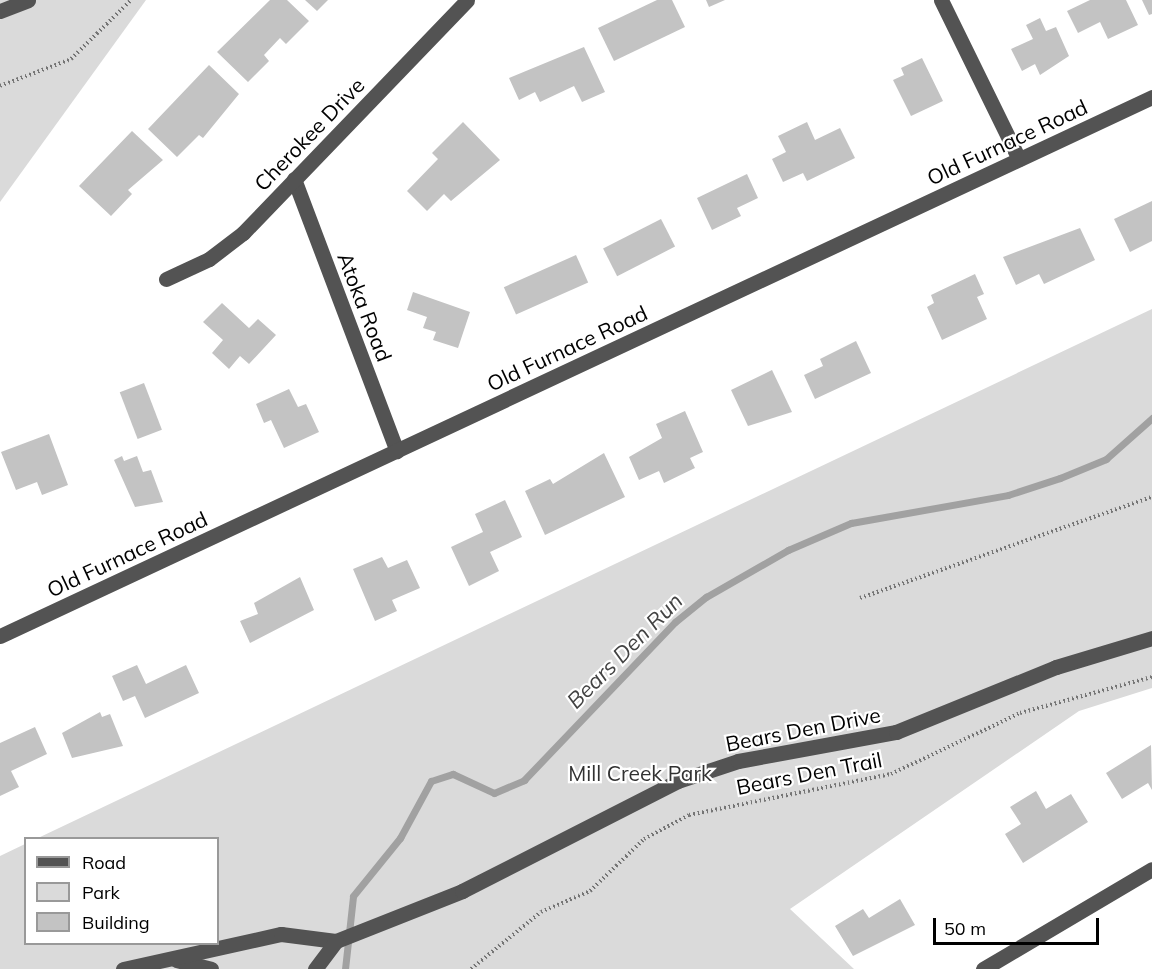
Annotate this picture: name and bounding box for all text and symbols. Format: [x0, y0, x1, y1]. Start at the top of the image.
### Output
street label: Cherokee Drive [249, 72, 369, 196]
street label: Old Furnace Road [923, 94, 1091, 190]
street label: Atoka Road [333, 249, 397, 365]
street label: Old Furnace Road [483, 300, 651, 396]
street label: Old Furnace Road [43, 506, 211, 602]
water label: Bears Den Run [562, 588, 688, 714]
street label: Bears Den Drive [723, 702, 883, 756]
street label: Bears Den Trail [734, 747, 884, 799]
park label: Mill Creek Park [568, 760, 712, 786]
legend [24, 837, 219, 945]
text: Road [82, 851, 126, 874]
text: Park [82, 881, 120, 904]
scale bar [936, 906, 1102, 944]
text: Building [82, 911, 150, 934]
text: 50 m [944, 917, 986, 940]

